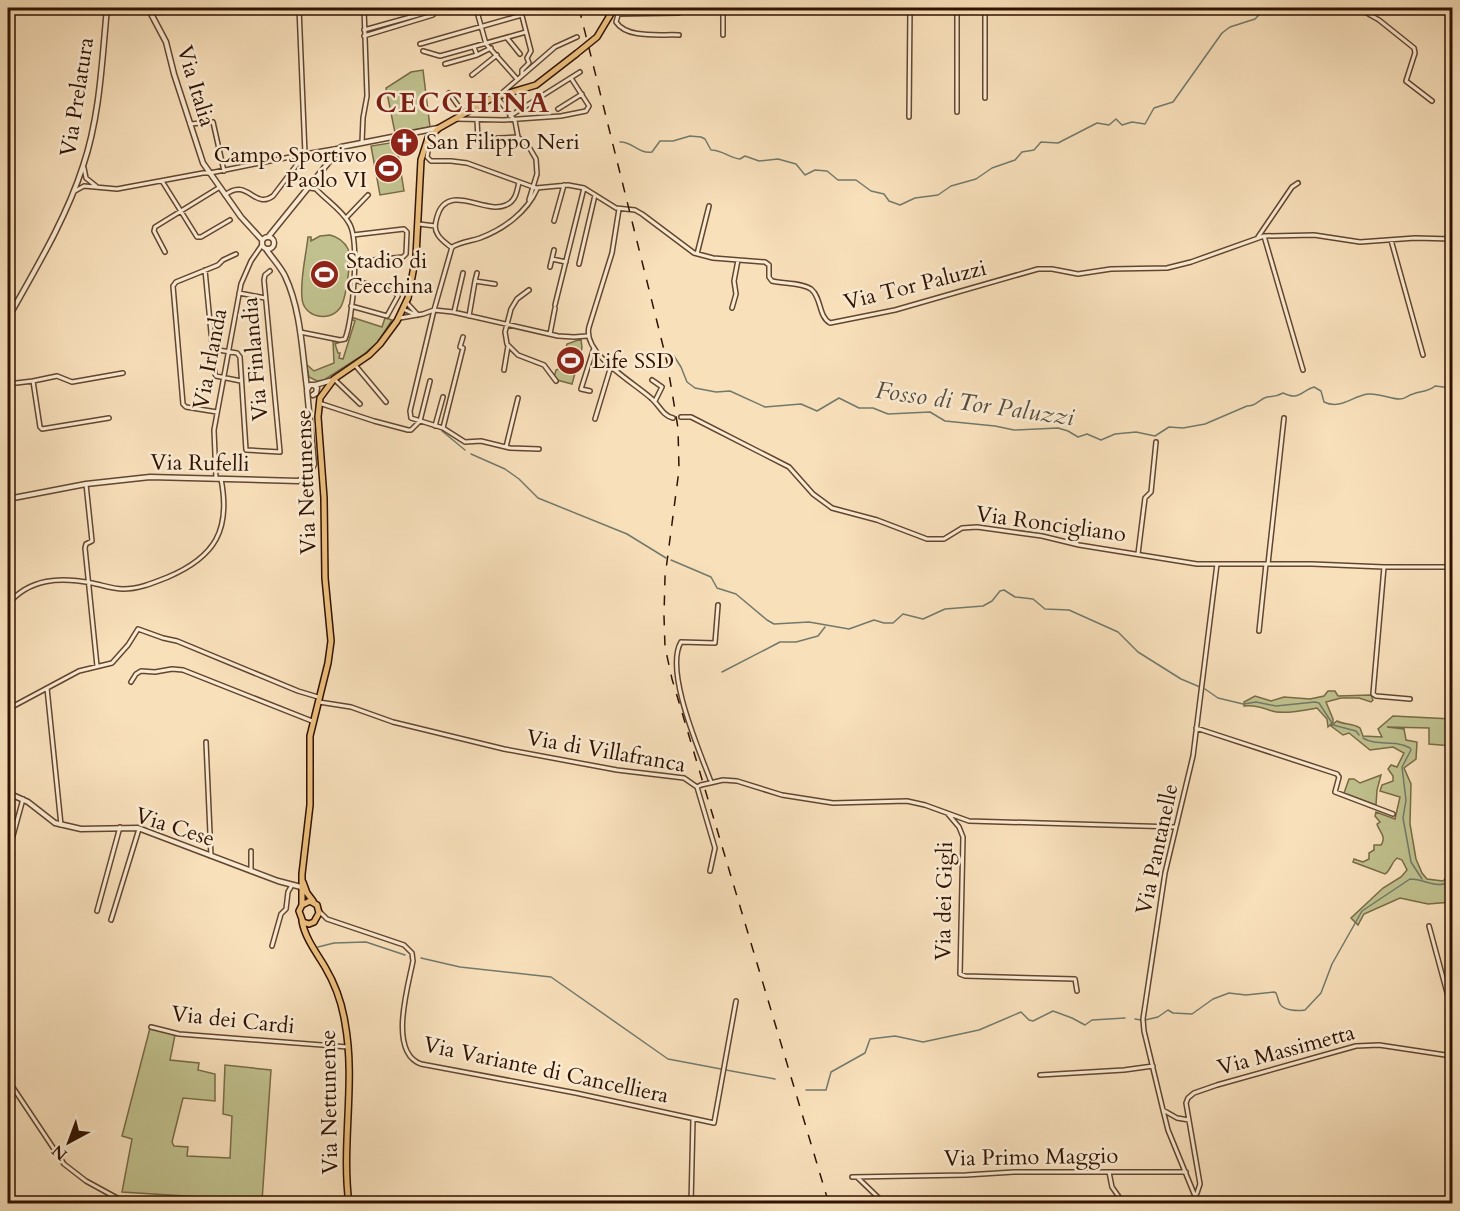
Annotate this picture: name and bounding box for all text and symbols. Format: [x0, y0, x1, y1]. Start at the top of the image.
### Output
street label: Via Prelatura [53, 35, 101, 159]
street label: Via Italia [170, 42, 223, 131]
district label: CECCHINA [375, 84, 551, 122]
church icon: San Filippo Neri [389, 126, 421, 158]
place label: San Filippo Neri [426, 127, 580, 157]
place label: Campo Sportivo Paolo VI [214, 140, 367, 195]
sports icon: Campo Sportivo Paolo VI [372, 152, 404, 184]
place label: Stadio di Cecchina [346, 246, 434, 301]
street label: Via Tor Paluzzi [841, 253, 989, 317]
sports icon: Stadio di Cecchina [309, 258, 341, 290]
street label: Via Finlandia [235, 295, 275, 422]
street label: Via Irlanda [186, 306, 235, 412]
sports icon: Life SSD [555, 345, 587, 377]
place label: Life SSD [592, 346, 674, 376]
water label: Fosso di Tor Paluzzi [874, 374, 1077, 434]
street label: Via Nettunense [288, 409, 324, 555]
street label: Via Rufelli [150, 447, 250, 479]
street label: Via Roncigliano [974, 499, 1128, 549]
street label: Via di Villafranca [524, 722, 688, 780]
street label: Via Pantanelle [1129, 781, 1185, 917]
street label: Via Cese [131, 800, 219, 854]
street label: Via dei Gigli [928, 841, 960, 961]
street label: Via dei Cardi [170, 999, 296, 1041]
street label: Via Massimetta [1214, 1017, 1358, 1083]
street label: Via Nettunense [313, 1029, 345, 1175]
street label: Via Variante di Cancelliera [421, 1029, 672, 1111]
north arrow [39, 1112, 99, 1172]
text: N [47, 1140, 72, 1165]
street label: Via Primo Maggio [944, 1140, 1119, 1174]

